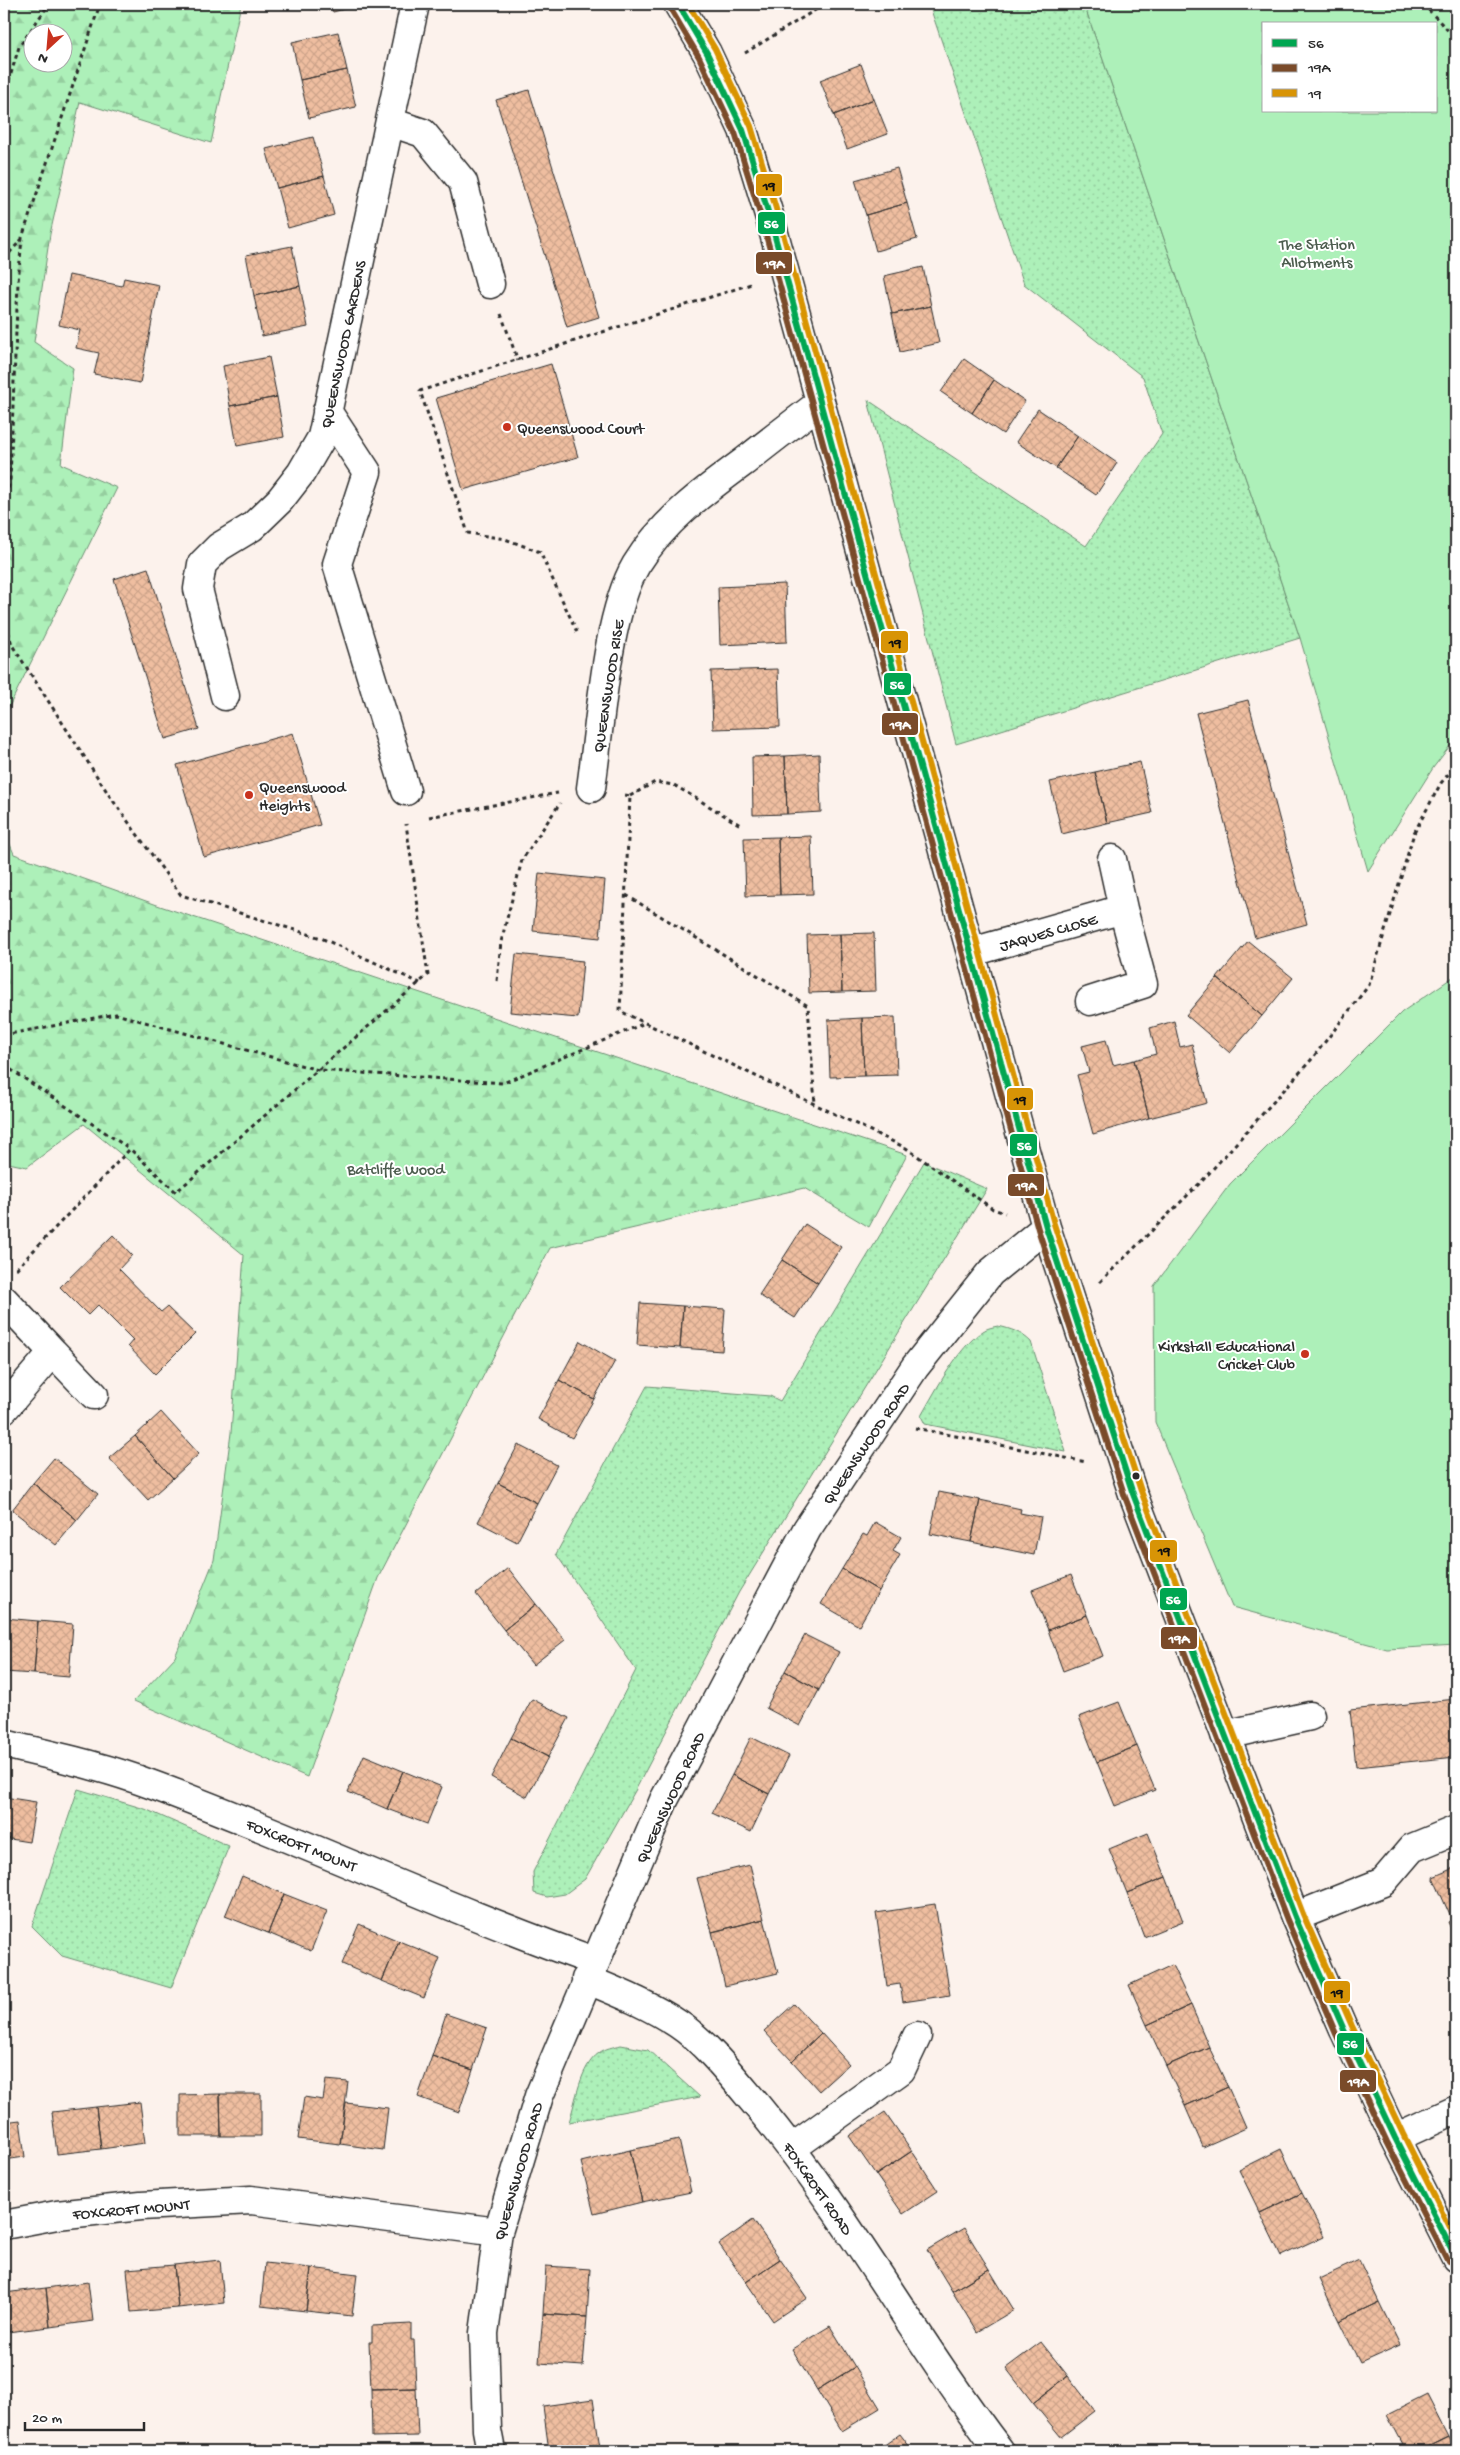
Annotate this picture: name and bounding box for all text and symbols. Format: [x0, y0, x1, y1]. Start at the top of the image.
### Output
north arrow [22, 22, 72, 72]
legend [1262, 22, 1438, 112]
text: 56 [1308, 36, 1324, 54]
text: N [36, 48, 51, 67]
text: 19A [1307, 60, 1332, 78]
text: 19 [1307, 86, 1322, 104]
line badge: 19 [755, 173, 783, 197]
text: 19 [762, 179, 775, 196]
line badge: 56 [757, 211, 786, 235]
text: 56 [764, 217, 779, 234]
park label: The Station Allotments [1278, 237, 1355, 274]
line badge: 19A [755, 251, 793, 275]
text: 19A [763, 257, 786, 274]
street label: QUEENSWOOD GARDENS [318, 259, 373, 430]
marker: Queenswood Court [501, 421, 513, 433]
place label: Queenswood Court [517, 421, 646, 440]
street label: QUEENSWOOD RISE [591, 618, 631, 754]
line badge: 19 [880, 630, 909, 654]
text: 19 [888, 636, 901, 653]
line badge: 56 [883, 672, 912, 696]
text: 56 [890, 678, 905, 695]
line badge: 19A [881, 712, 919, 736]
text: 19A [889, 718, 912, 735]
place label: Queenswood Heights [259, 780, 347, 817]
marker: Queenswood Heights [243, 789, 255, 801]
street label: JAQUES CLOSE [998, 911, 1101, 957]
line badge: 19 [1006, 1087, 1034, 1111]
text: 19 [1013, 1093, 1026, 1110]
line badge: 56 [1009, 1133, 1038, 1157]
text: 56 [1017, 1139, 1032, 1156]
park label: Batcliffe Wood [346, 1162, 446, 1181]
line badge: 19A [1007, 1173, 1045, 1197]
text: 19A [1015, 1179, 1038, 1196]
place label: Kirkstall Educational Cricket Club [1158, 1339, 1296, 1376]
marker: Kirkstall Educational Cricket Club [1299, 1348, 1311, 1360]
street label: QUEENSWOOD ROAD [820, 1380, 916, 1509]
unlabelled marker [1131, 1471, 1141, 1481]
line badge: 19 [1149, 1539, 1178, 1563]
text: 19 [1157, 1544, 1170, 1561]
line badge: 56 [1159, 1587, 1188, 1611]
text: 56 [1166, 1593, 1181, 1610]
line badge: 19A [1160, 1626, 1198, 1650]
text: 19A [1168, 1632, 1191, 1649]
street label: QUEENSWOOD ROAD [633, 1729, 711, 1867]
street label: FOXCROFT MOUNT [242, 1816, 360, 1878]
line badge: 19 [1323, 1980, 1351, 2004]
text: 19 [1330, 1986, 1343, 2003]
line badge: 56 [1336, 2032, 1365, 2056]
text: 56 [1343, 2037, 1358, 2054]
line badge: 19A [1339, 2069, 1377, 2093]
text: 19A [1347, 2075, 1370, 2092]
street label: QUEENSWOOD ROAD [492, 2100, 549, 2243]
street label: FOXCROFT ROAD [777, 2139, 856, 2241]
street label: FOXCROFT MOUNT [71, 2197, 192, 2226]
scale bar [25, 2400, 144, 2432]
text: 20 m [32, 2410, 62, 2428]

